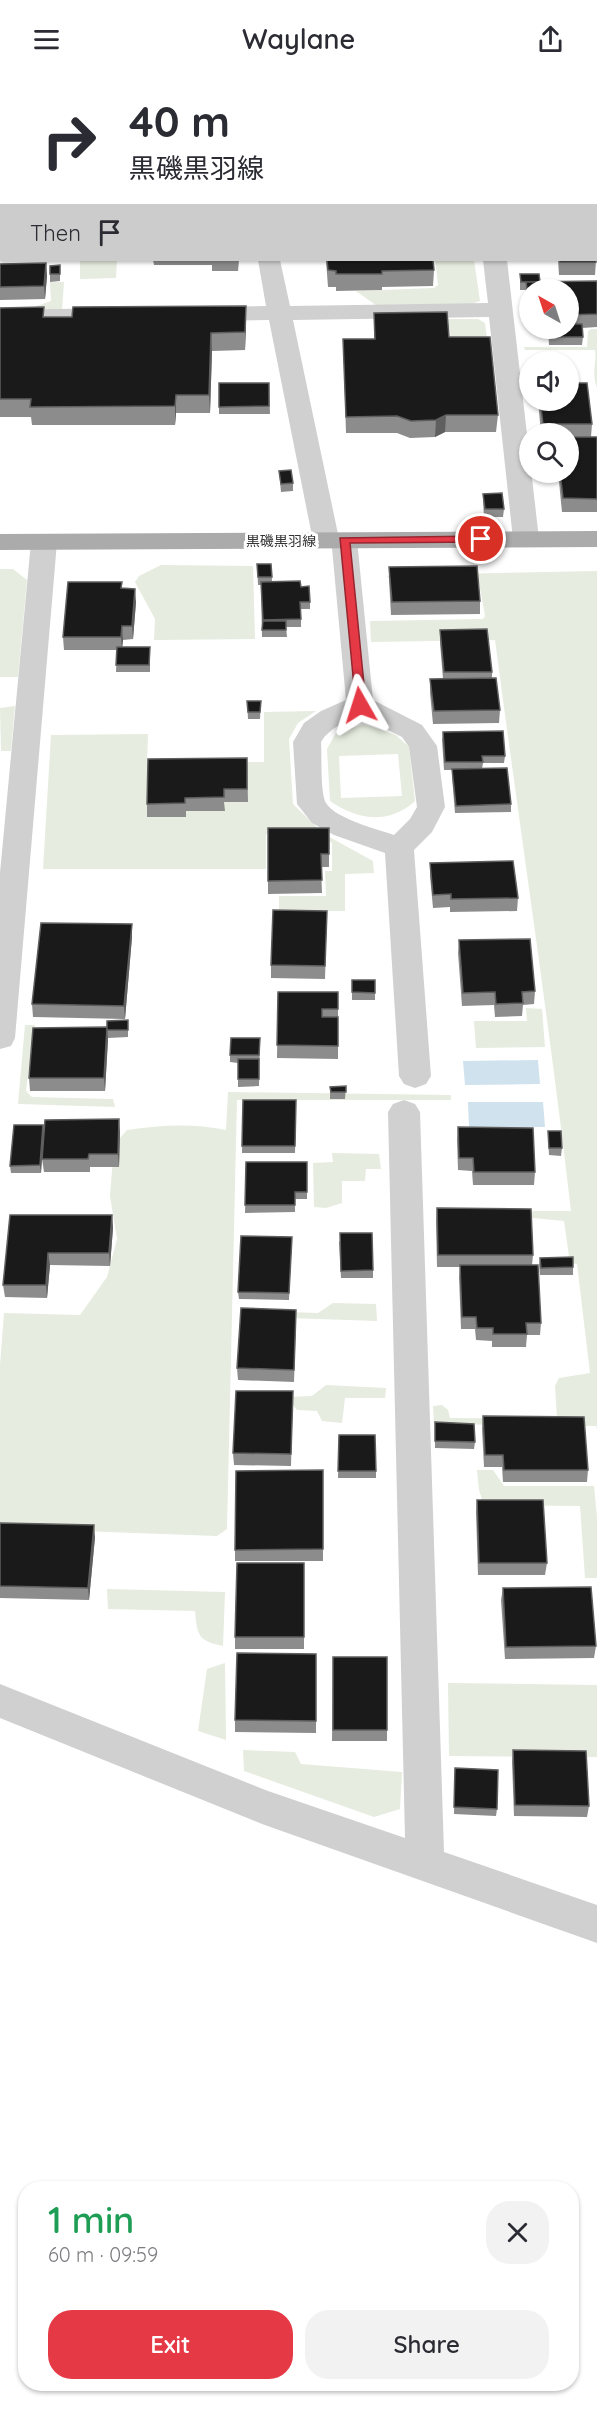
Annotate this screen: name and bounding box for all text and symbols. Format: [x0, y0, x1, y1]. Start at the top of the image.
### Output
text: Waylane [242, 22, 355, 56]
icon: menu [30, 23, 63, 56]
icon: share [534, 23, 567, 56]
text: 40 m [129, 95, 230, 148]
icon: right [30, 102, 108, 180]
text: 黒磯黒羽線 [129, 151, 264, 185]
icon: arrive [93, 216, 126, 249]
text: Then [30, 219, 81, 247]
north arrow [519, 279, 579, 339]
map controls [519, 279, 579, 483]
button: sound [519, 351, 579, 411]
button: search [519, 423, 579, 483]
pin [455, 513, 506, 564]
icon: arrive [464, 522, 497, 555]
street label: 黒磯黒羽線 [246, 532, 316, 550]
position arrow [328, 673, 392, 737]
text: 1 min [48, 2197, 134, 2242]
button: close [486, 2201, 549, 2264]
text: 60 m · 09:59 [48, 2242, 158, 2267]
button: Exit [48, 2310, 293, 2379]
button: Share [305, 2310, 549, 2379]

